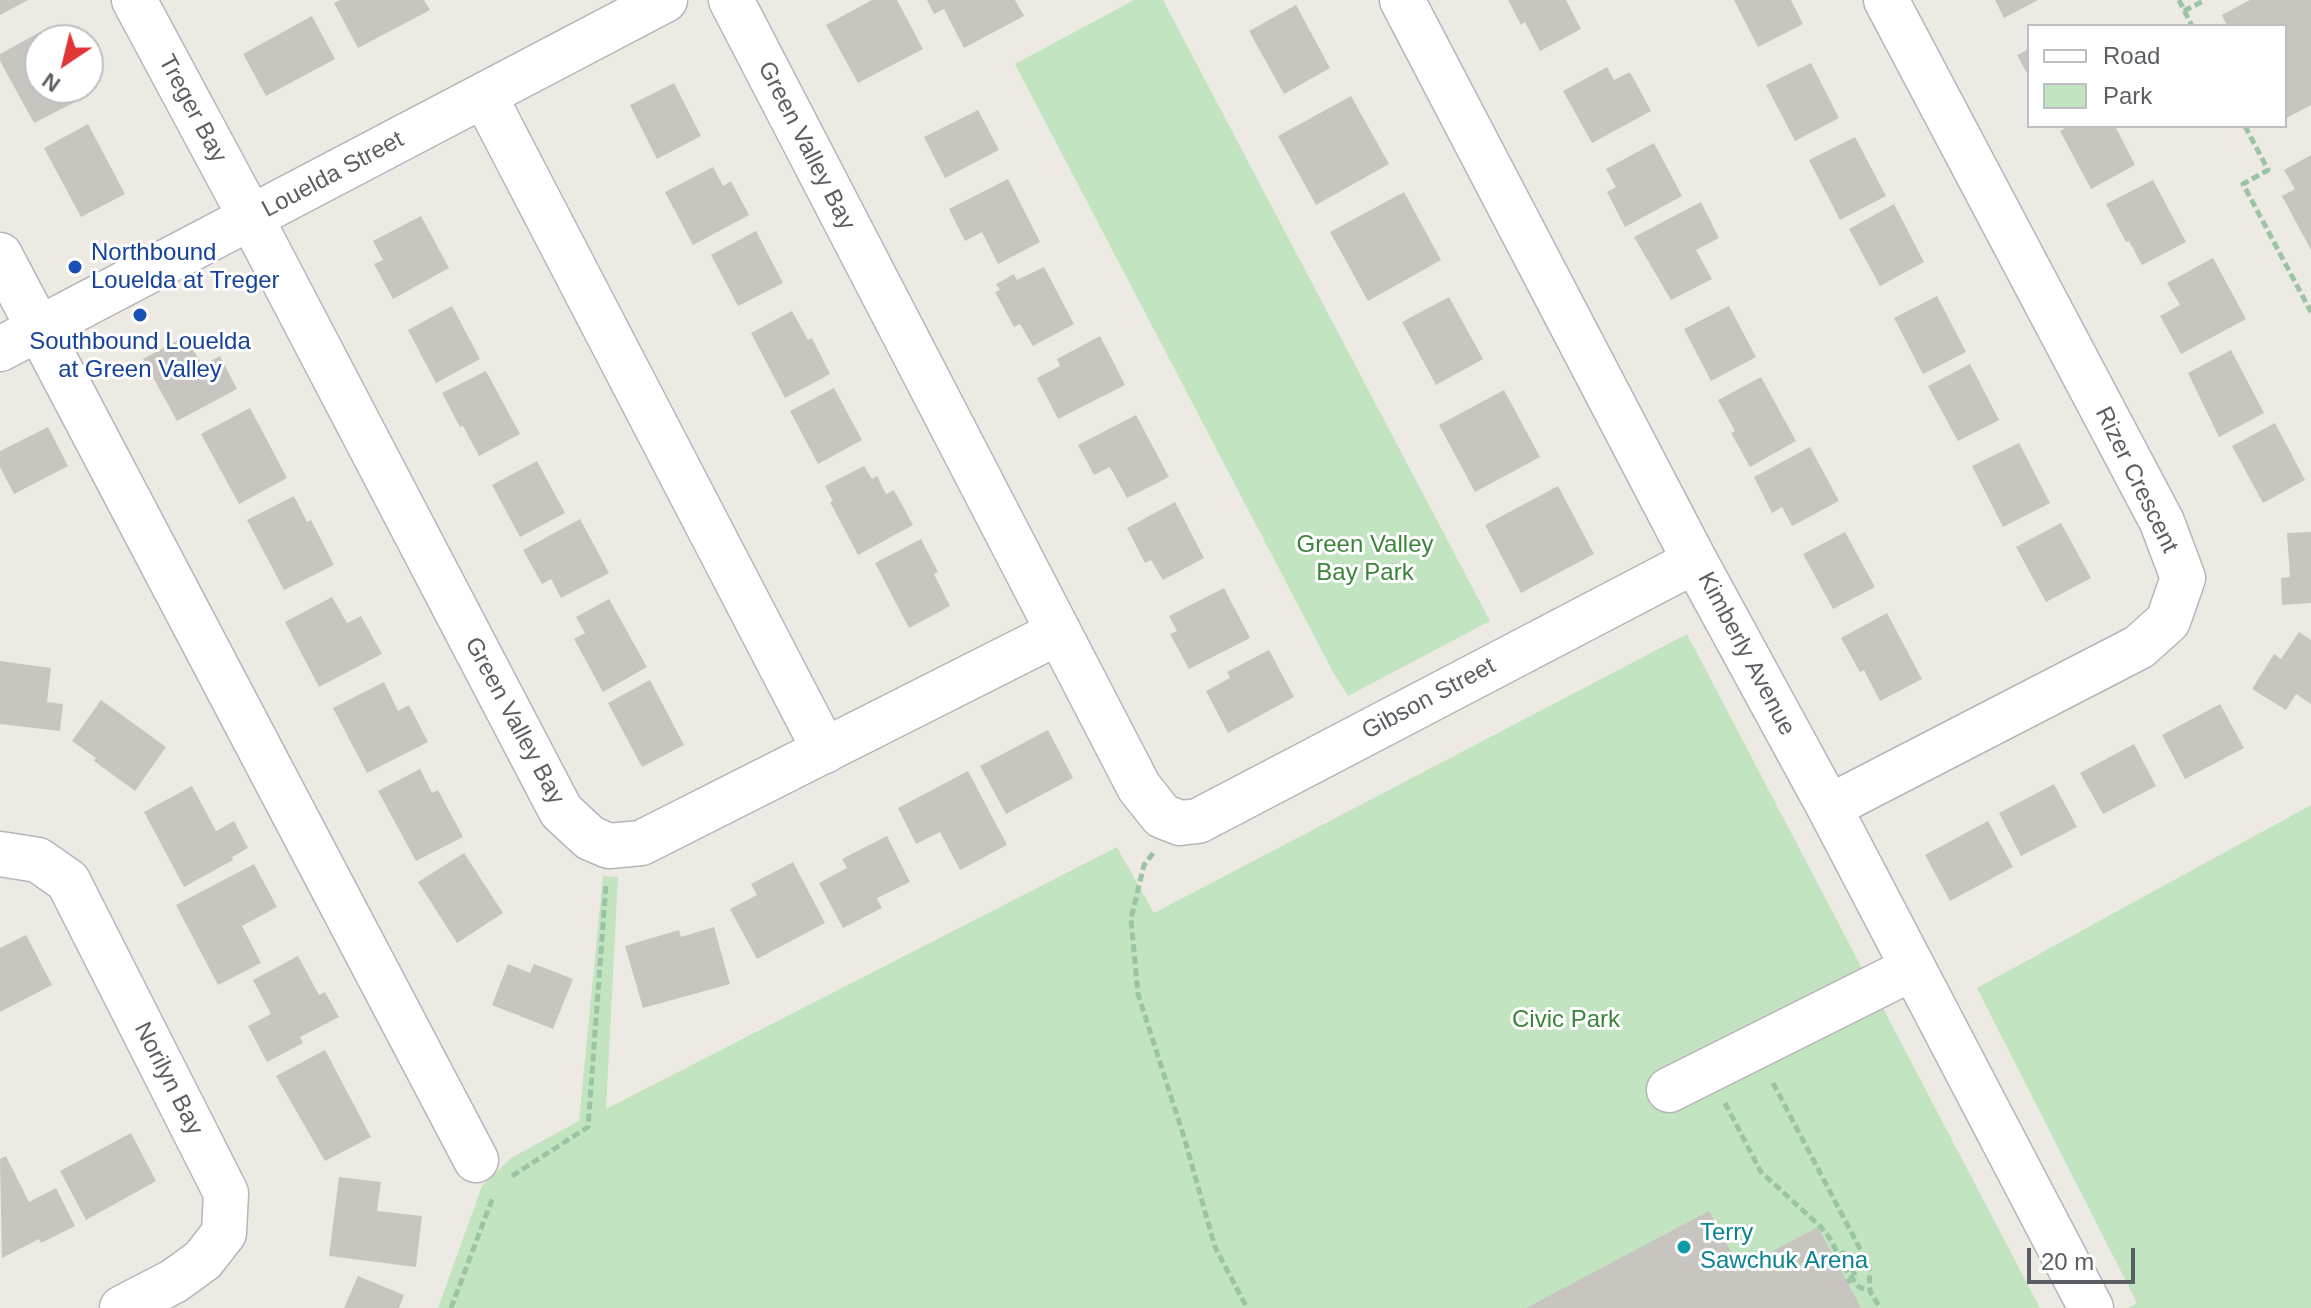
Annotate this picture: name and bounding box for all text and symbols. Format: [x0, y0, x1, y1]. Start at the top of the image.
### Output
north arrow [24, 24, 104, 104]
legend [2027, 24, 2287, 128]
text: Road [2103, 42, 2160, 69]
street label: Treger Bay [152, 50, 232, 168]
street label: Green Valley Bay [751, 57, 861, 235]
text: N [37, 68, 65, 97]
text: Park [2103, 82, 2152, 109]
street label: Louelda Street [257, 126, 409, 224]
place label: Northbound Louelda at Treger [91, 239, 280, 295]
marker: Northbound Louelda at Treger [66, 258, 84, 276]
marker: Southbound Louelda at Green Valley [131, 306, 149, 324]
place label: Southbound Louelda at Green Valley [29, 328, 251, 384]
street label: Rizer Crescent [2088, 402, 2184, 558]
park label: Green Valley Bay Park [1297, 531, 1433, 587]
street label: Kimberly Avenue [1691, 567, 1801, 741]
street label: Green Valley Bay [458, 633, 570, 809]
street label: Gibson Street [1357, 652, 1501, 746]
park label: Civic Park [1512, 1006, 1620, 1034]
street label: Norilyn Bay [127, 1018, 209, 1140]
place label: Terry Sawchuk Arena [1700, 1219, 1868, 1275]
scale bar [2031, 1232, 2139, 1282]
marker: Terry Sawchuk Arena [1675, 1238, 1693, 1256]
text: 20 m [2041, 1248, 2094, 1275]

